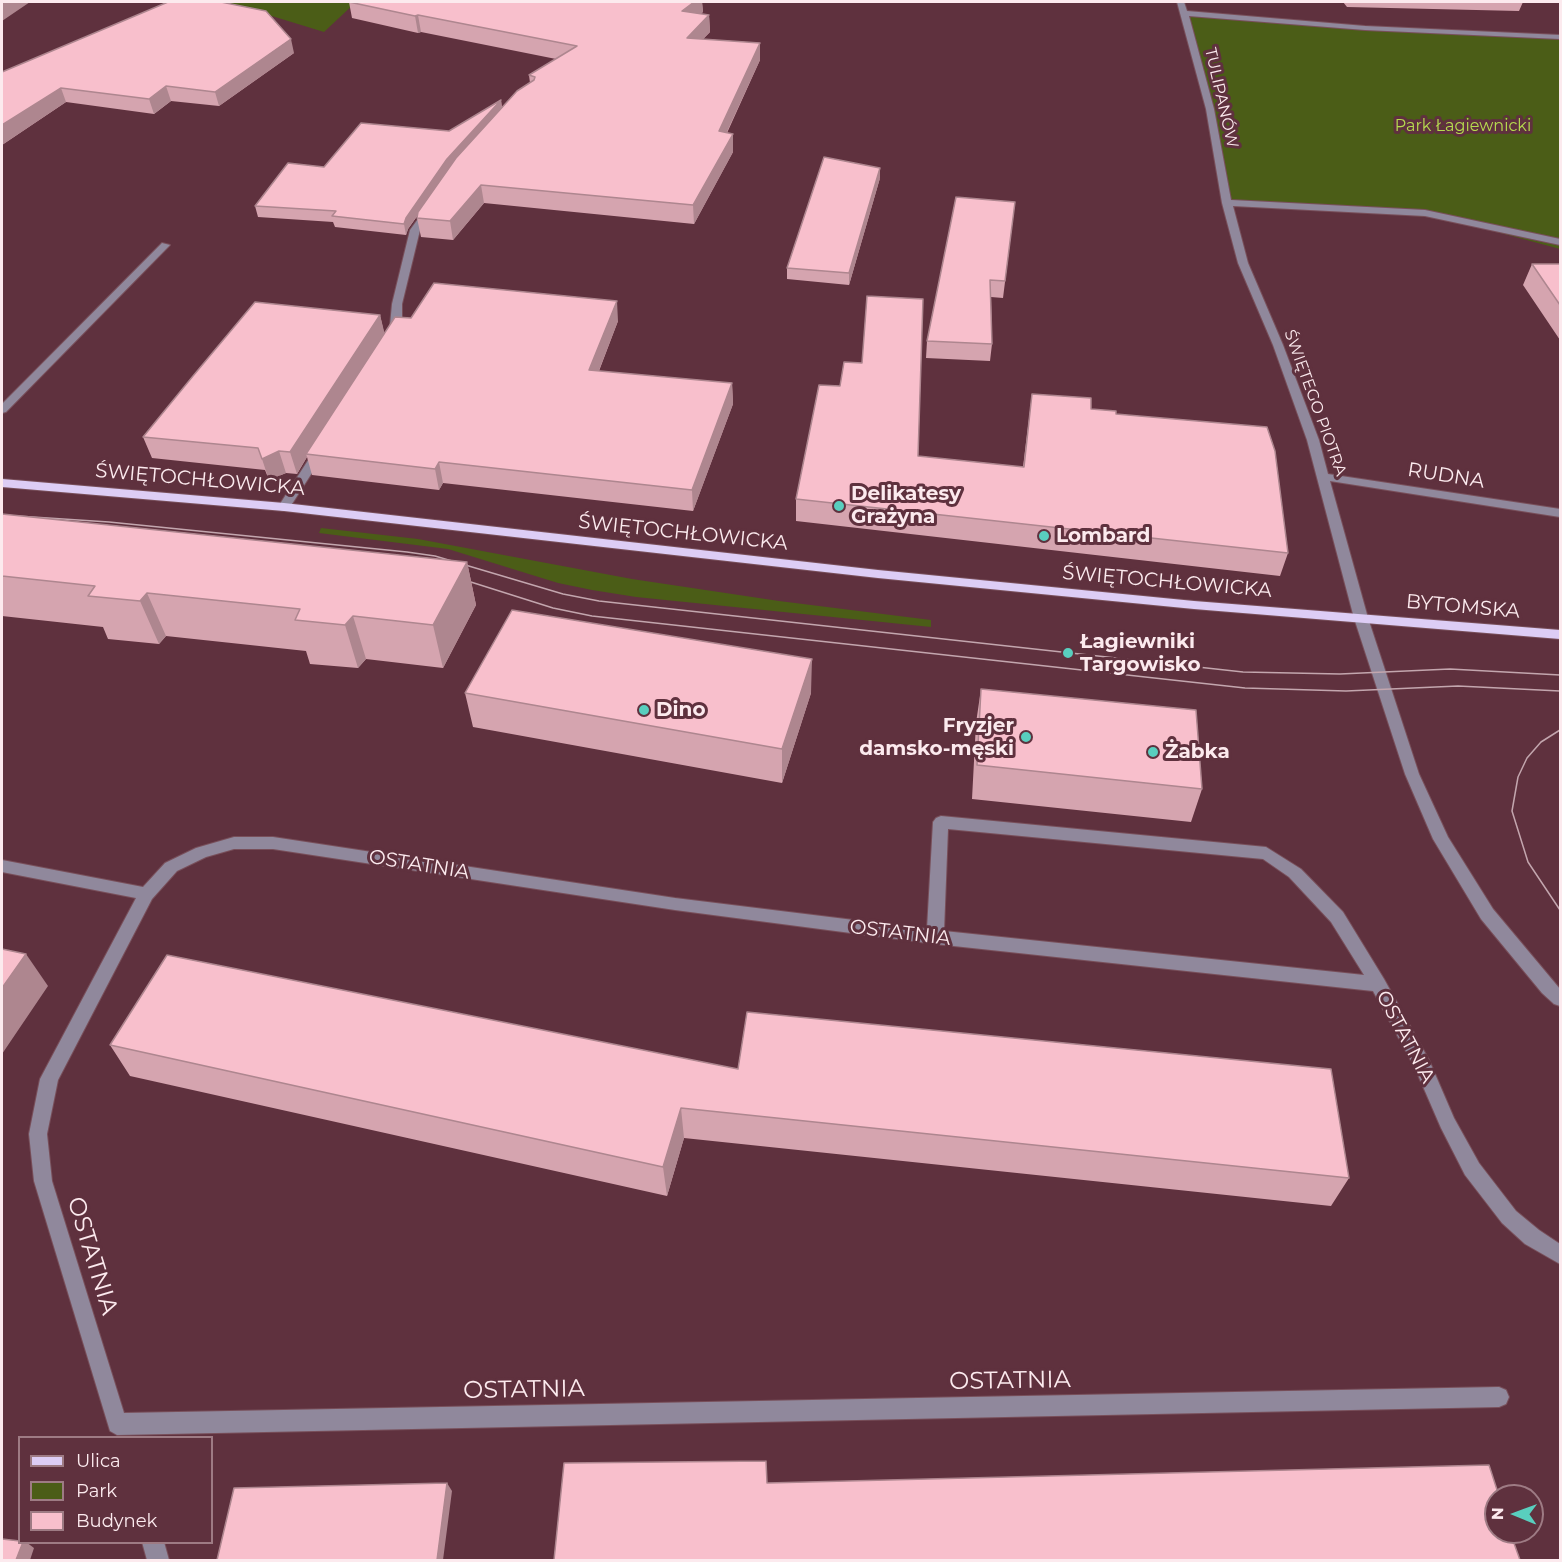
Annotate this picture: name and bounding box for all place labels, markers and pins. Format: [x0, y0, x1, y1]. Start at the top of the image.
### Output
place label: Delikatesy Grażyna [851, 482, 961, 529]
marker: Delikatesy Grażyna [832, 499, 846, 513]
place label: Lombard [1056, 524, 1150, 548]
marker: Lombard [1037, 529, 1051, 543]
place label: Łagiewniki Targowisko [1080, 630, 1201, 677]
marker: Łagiewniki Targowisko [1061, 646, 1075, 660]
place label: Dino [656, 698, 706, 722]
marker: Dino [637, 703, 651, 717]
place label: Fryzjer damsko-męski [859, 714, 1014, 761]
marker: Fryzjer damsko-męski [1019, 730, 1033, 744]
place label: Żabka [1165, 740, 1230, 764]
marker: Żabka [1146, 745, 1160, 759]

